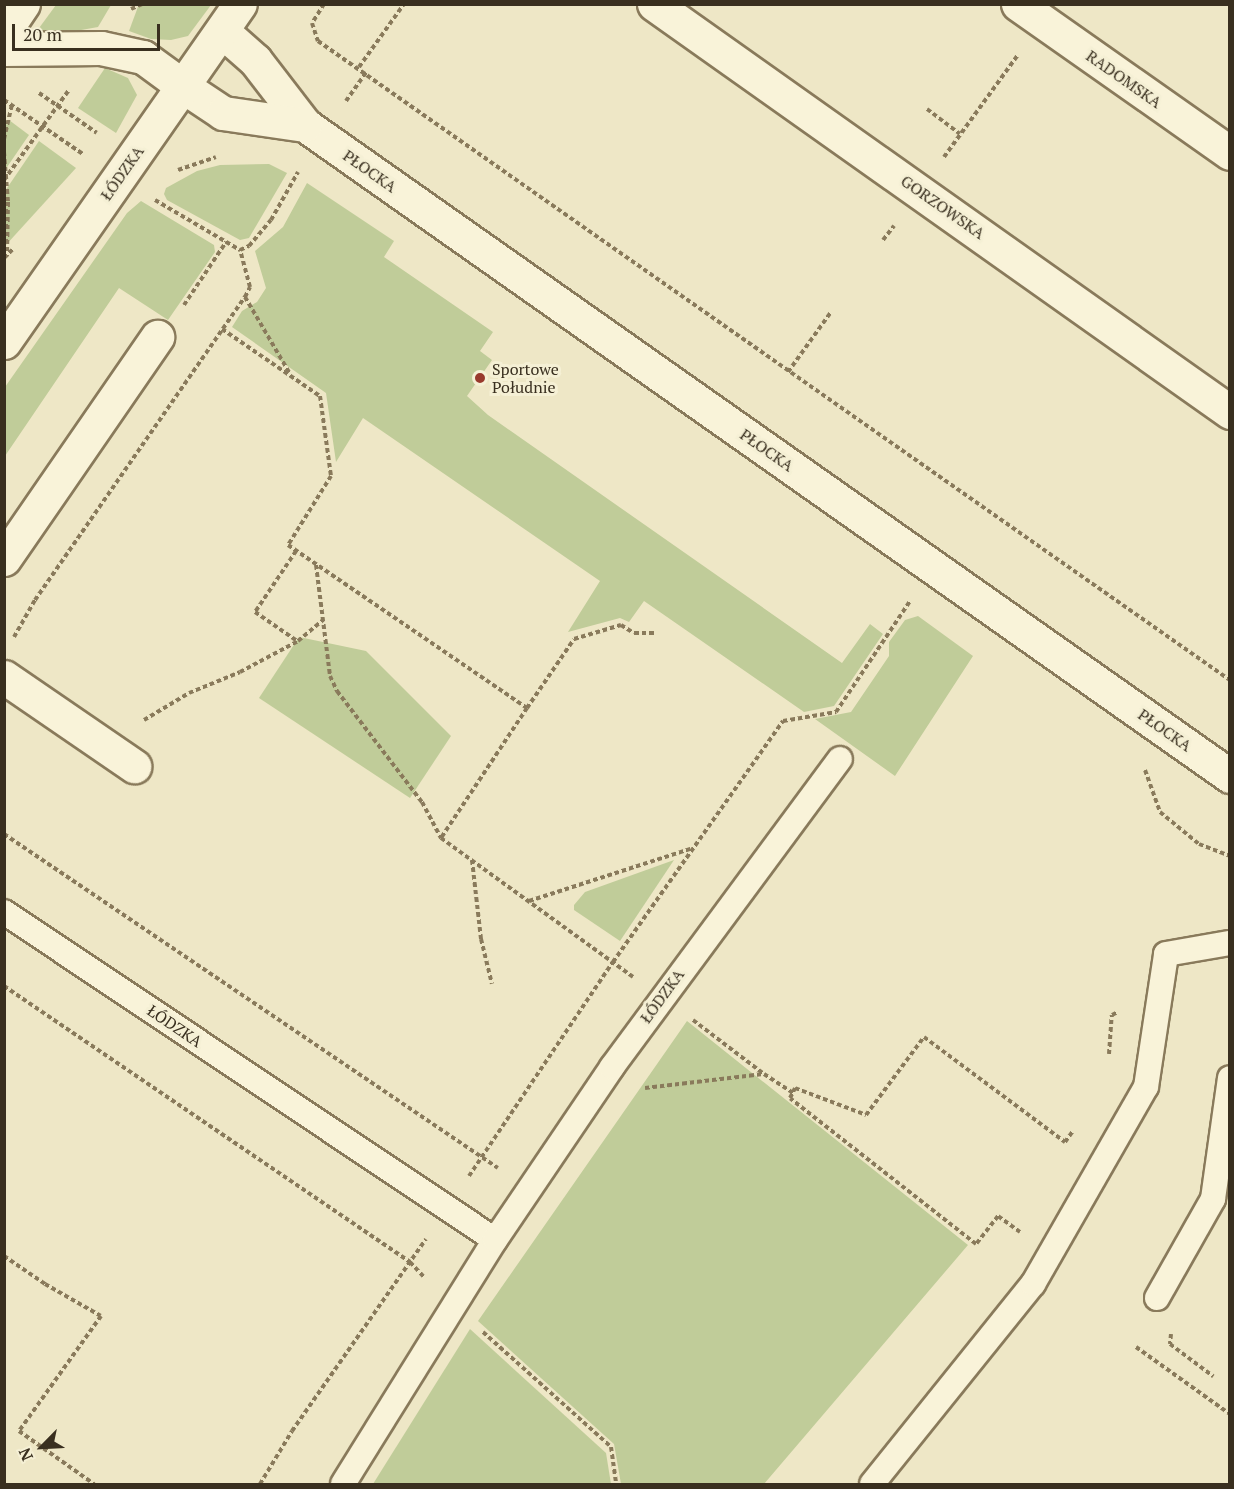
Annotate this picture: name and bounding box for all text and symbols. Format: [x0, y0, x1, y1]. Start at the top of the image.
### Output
scale bar [15, 12, 164, 50]
text: 20 m [23, 22, 62, 46]
street label: RADOMSKA [1083, 46, 1165, 112]
street label: ŁÓDZKA [96, 142, 148, 204]
street label: PŁOCKA [340, 146, 400, 196]
street label: GORZOWSKA [897, 171, 989, 243]
place label: Sportowe Południe [492, 359, 559, 397]
marker: Sportowe Południe [473, 371, 487, 385]
street label: PŁOCKA [737, 425, 797, 475]
street label: PŁOCKA [1135, 705, 1195, 755]
street label: ŁÓDZKA [636, 965, 688, 1027]
street label: ŁÓDZKA [144, 1001, 206, 1051]
north arrow [12, 1417, 72, 1477]
text: N [13, 1444, 38, 1464]

